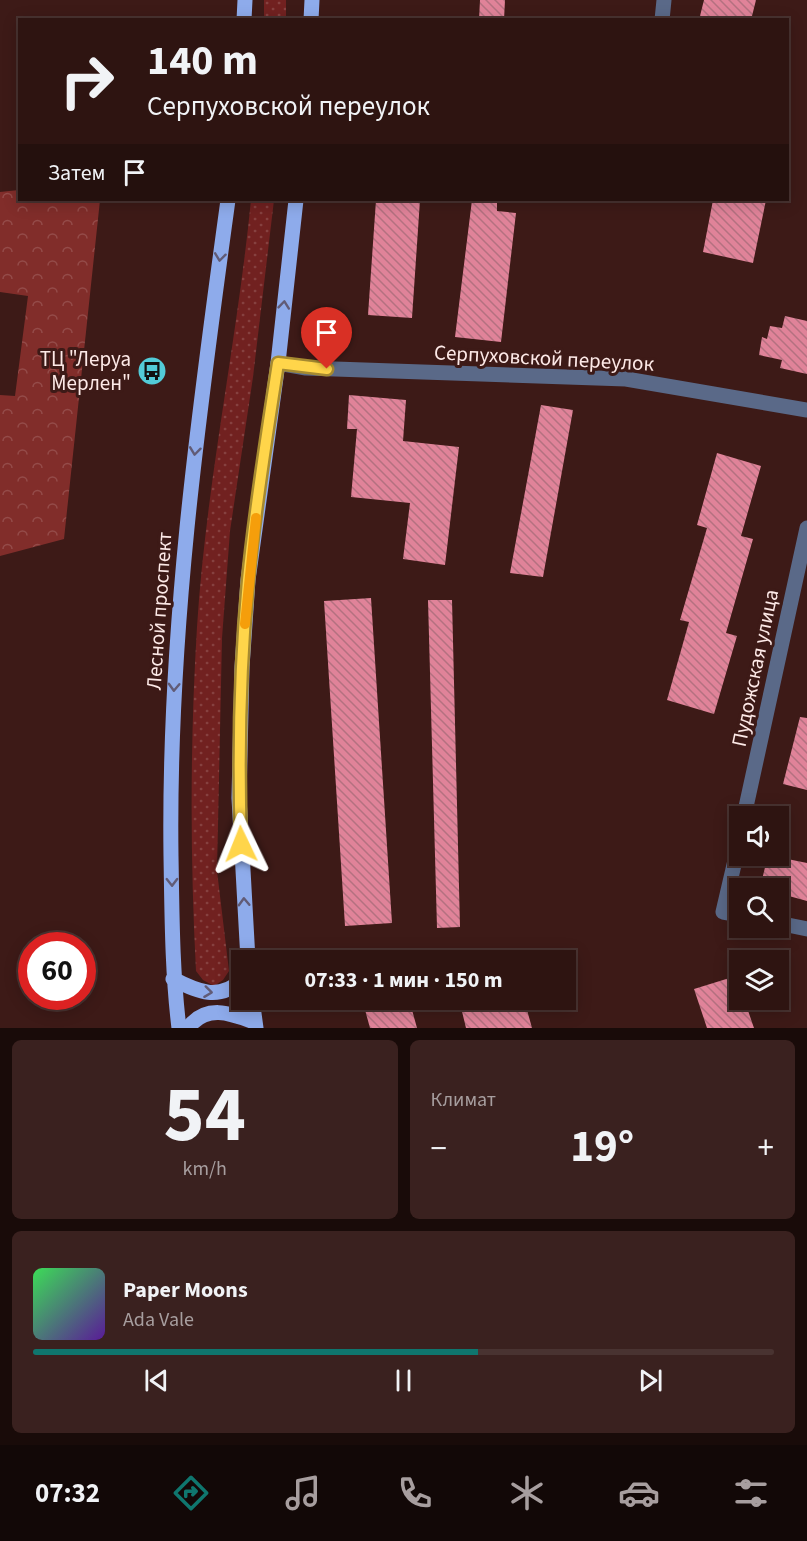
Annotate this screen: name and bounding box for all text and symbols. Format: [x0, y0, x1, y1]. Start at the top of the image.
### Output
text: 140 m [147, 31, 258, 91]
icon: right [48, 42, 126, 120]
text: Серпуховской переулок [147, 87, 430, 126]
icon: arrive [118, 156, 151, 189]
text: Затем [48, 157, 106, 189]
one-way arrow [215, 253, 227, 262]
one-way arrow [278, 300, 290, 309]
pin [301, 307, 352, 369]
icon: arrive [310, 316, 343, 349]
street label: Серпуховской переулок [433, 337, 655, 379]
place label: ТЦ "Леруа Мерлен" [40, 344, 131, 398]
bus stop icon: ТЦ "Леруа Мерлен" [136, 355, 168, 387]
one-way arrow [190, 446, 202, 455]
street label: Лесной проспект [139, 531, 180, 691]
street label: Пудожская улица [724, 586, 786, 750]
one-way arrow [167, 682, 180, 691]
map controls [729, 806, 789, 1010]
button: sound [729, 806, 789, 866]
position arrow [209, 812, 273, 876]
one-way arrow [166, 877, 178, 886]
button: search [729, 878, 789, 938]
one-way arrow [237, 897, 250, 906]
speed limit sign: 60 [18, 932, 96, 1010]
button: layers [729, 950, 789, 1010]
text: 07:33 · 1 мин · 150 m [304, 964, 503, 996]
one-way arrow [203, 985, 213, 998]
text: 54 [164, 1060, 246, 1171]
text: Климат [431, 1086, 496, 1114]
text: 19° [570, 1115, 634, 1179]
text: − [431, 1125, 447, 1172]
text: + [758, 1125, 774, 1172]
text: km/h [183, 1155, 227, 1183]
text: Paper Moons [123, 1274, 248, 1306]
text: Ada Vale [123, 1306, 194, 1334]
icon: previous [140, 1364, 173, 1397]
icon: pause [387, 1364, 420, 1397]
icon: next [634, 1364, 667, 1397]
icon: directions [170, 1472, 212, 1514]
icon: music [282, 1472, 324, 1514]
icon: phone [394, 1472, 436, 1514]
icon: climate [506, 1472, 548, 1514]
icon: car [618, 1472, 660, 1514]
icon: filters [730, 1472, 772, 1514]
text: 07:32 [35, 1474, 100, 1513]

